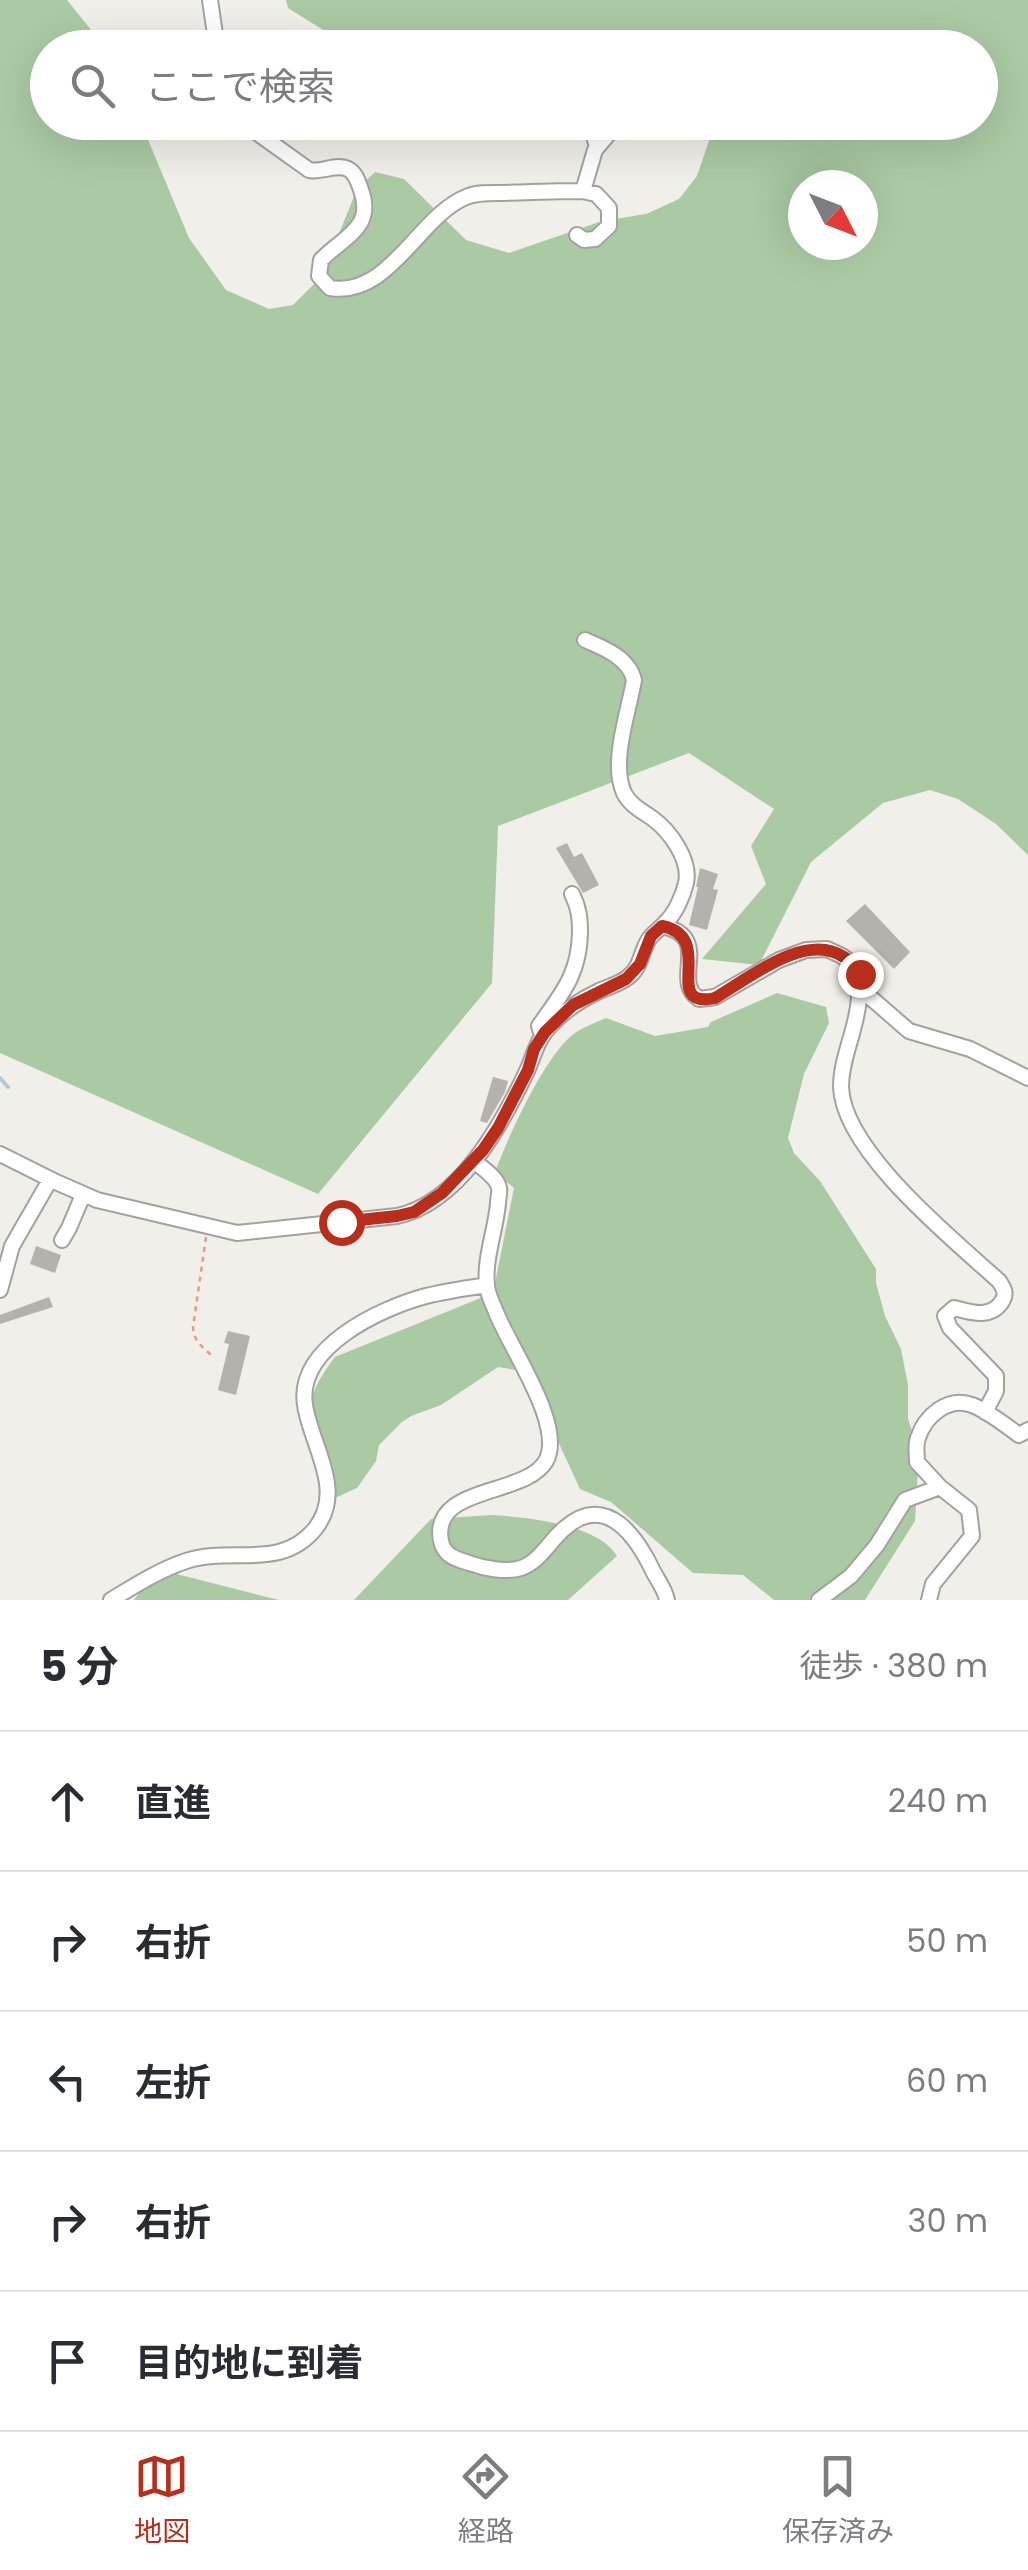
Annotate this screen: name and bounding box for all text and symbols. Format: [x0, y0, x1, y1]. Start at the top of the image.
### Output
search box [30, 30, 998, 140]
icon: search [65, 58, 120, 113]
text: ここで検索 [145, 60, 335, 113]
north arrow [788, 170, 878, 260]
route end [838, 952, 884, 998]
route start [319, 1200, 365, 1246]
text: 5 分 [40, 1637, 118, 1696]
text: 徒歩 · 380 m [799, 1643, 988, 1688]
icon: ahead [40, 1774, 95, 1829]
text: 直進 [135, 1776, 211, 1829]
text: 240 m [888, 1778, 988, 1823]
icon: right [40, 1914, 95, 1969]
text: 右折 [135, 1916, 211, 1969]
text: 50 m [906, 1918, 988, 1963]
icon: left [40, 2054, 95, 2109]
text: 左折 [135, 2056, 211, 2109]
text: 60 m [906, 2058, 988, 2103]
icon: right [40, 2194, 95, 2249]
text: 右折 [135, 2196, 211, 2249]
text: 30 m [908, 2198, 988, 2243]
icon: arrive [40, 2334, 95, 2389]
text: 目的地に到着 [135, 2336, 363, 2389]
tab: 地図 [134, 2449, 190, 2553]
tab: 経路 [458, 2449, 514, 2553]
tab: 保存済み [782, 2449, 894, 2553]

